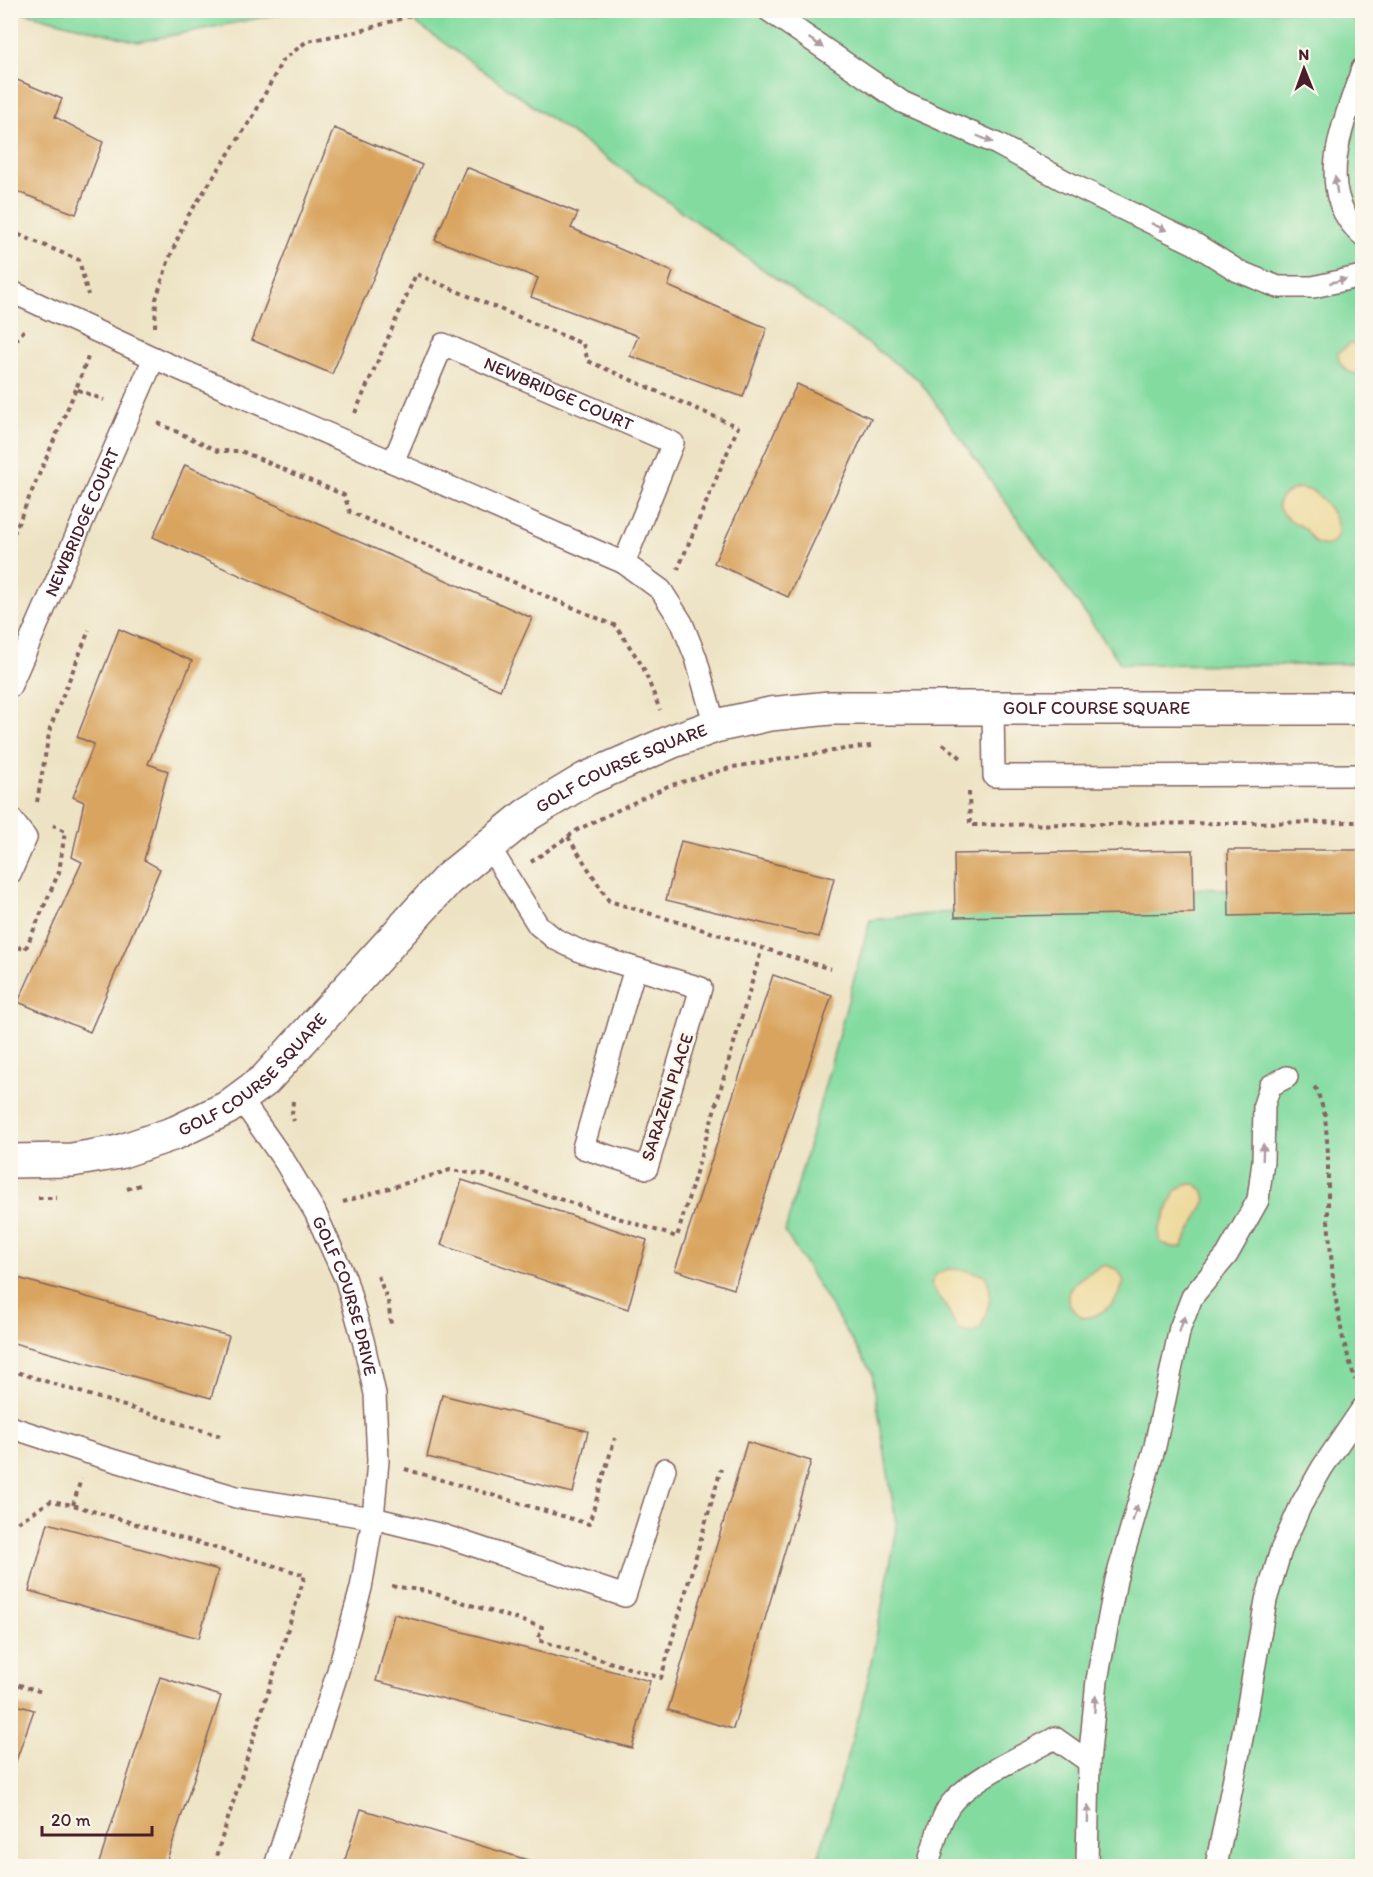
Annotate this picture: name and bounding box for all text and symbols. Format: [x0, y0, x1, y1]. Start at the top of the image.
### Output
one-way arrow [808, 37, 824, 48]
north arrow [1274, 39, 1334, 99]
text: N [1298, 45, 1309, 64]
one-way arrow [976, 135, 994, 144]
one-way arrow [1332, 175, 1341, 194]
one-way arrow [1151, 222, 1168, 231]
one-way arrow [1329, 276, 1348, 285]
street label: NEWBRIDGE COURT [480, 352, 637, 436]
street label: NEWBRIDGE COURT [40, 444, 124, 600]
street label: GOLF COURSE SQUARE [1003, 697, 1190, 719]
street label: GOLF COURSE SQUARE [532, 719, 710, 818]
street label: GOLF COURSE SQUARE [174, 1008, 332, 1141]
street label: SARAZEN PLACE [636, 1030, 698, 1164]
one-way arrow [1258, 1143, 1268, 1162]
street label: GOLF COURSE DRIVE [307, 1212, 382, 1378]
one-way arrow [1178, 1315, 1187, 1333]
one-way arrow [1131, 1504, 1140, 1522]
one-way arrow [1090, 1694, 1100, 1713]
scale bar [42, 1799, 152, 1837]
one-way arrow [1084, 1805, 1093, 1824]
text: 20 m [51, 1809, 91, 1831]

